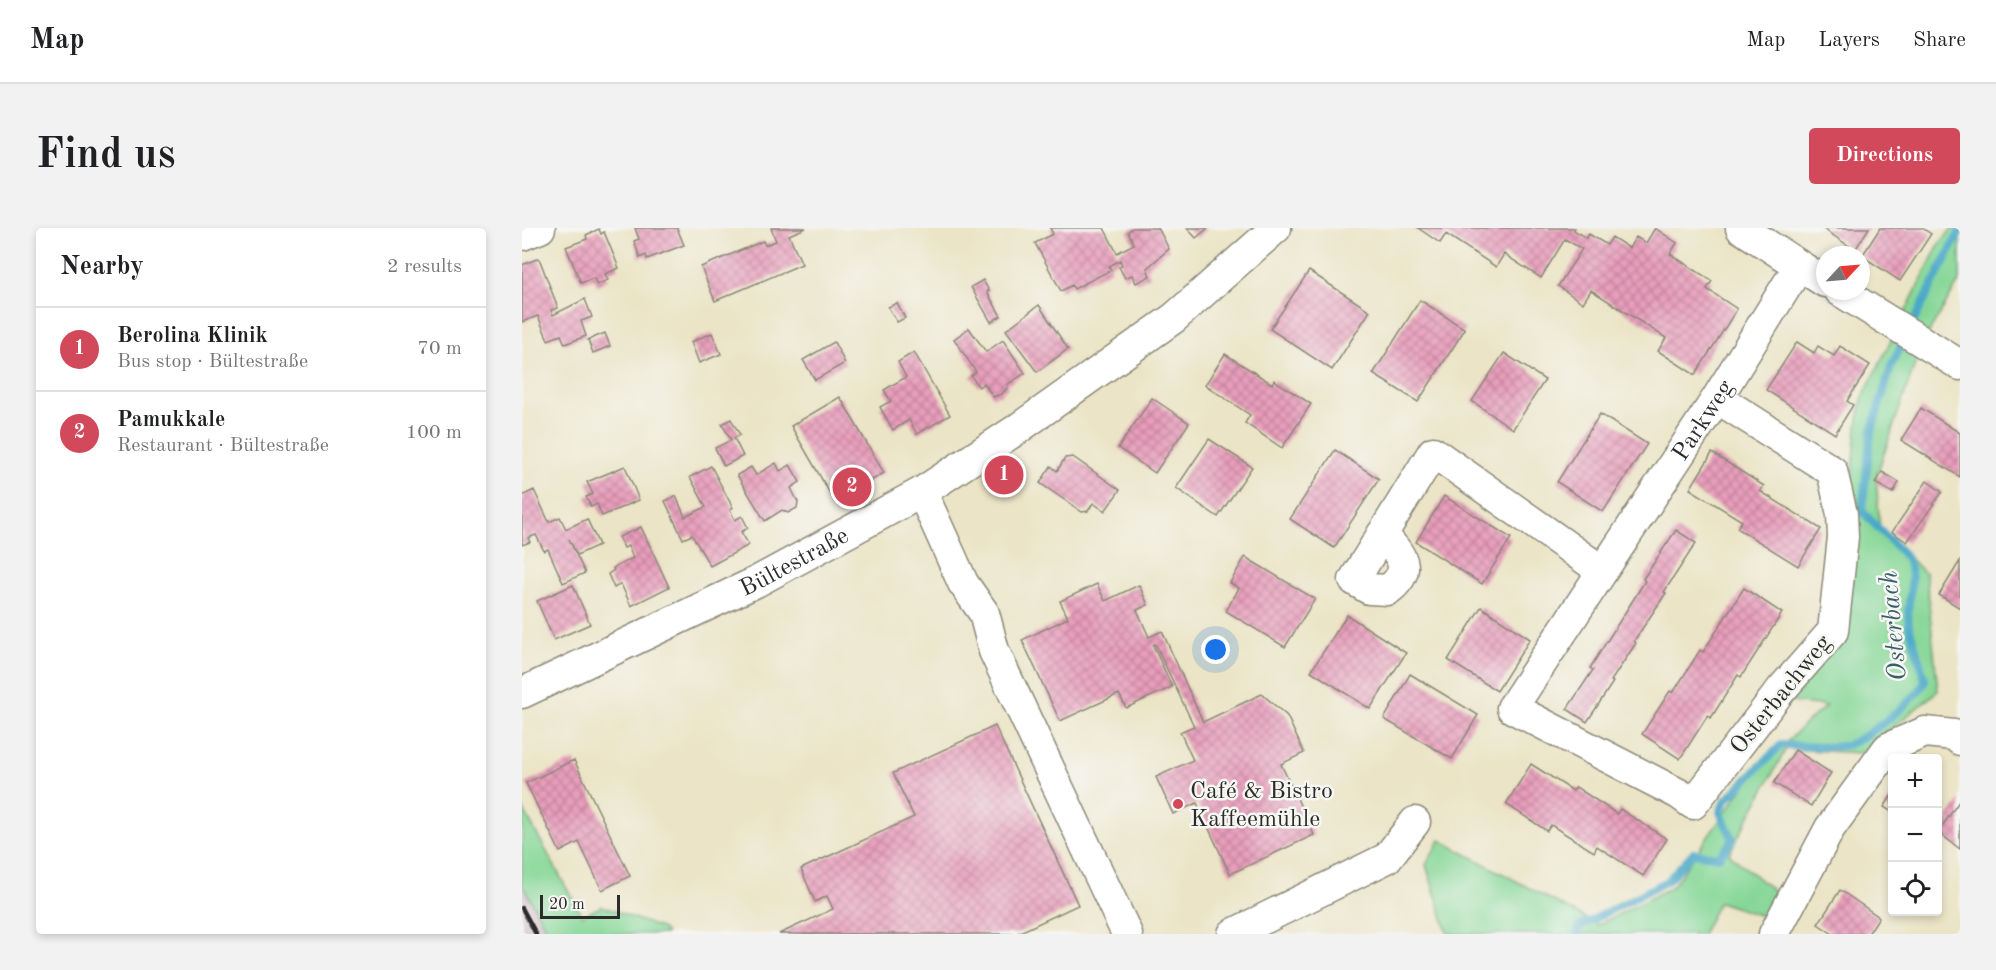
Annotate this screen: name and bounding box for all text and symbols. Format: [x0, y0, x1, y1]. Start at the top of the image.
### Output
text: Map [30, 27, 84, 55]
text: Map [1746, 30, 1785, 51]
text: Layers [1818, 30, 1880, 51]
text: Share [1913, 30, 1966, 51]
button: Directions [1809, 128, 1960, 184]
text: Find us [36, 135, 175, 177]
north arrow [1816, 246, 1870, 300]
text: Nearby [60, 254, 144, 280]
text: 2 results [387, 257, 462, 277]
text: Berolina Klinik [117, 325, 268, 347]
text: 1 [74, 339, 85, 359]
text: 70 m [417, 339, 462, 359]
text: Bus stop · Bültestraße [117, 352, 308, 372]
street label: Parkweg [1669, 376, 1739, 466]
text: Pamukkale [117, 409, 225, 431]
text: 2 [74, 423, 85, 443]
text: 100 m [406, 423, 462, 443]
text: Restaurant · Bültestraße [117, 436, 329, 456]
pin: 1 [984, 452, 1024, 498]
pin: 2 [832, 464, 872, 510]
street label: Bültestraße [737, 524, 853, 602]
water label: Osterbach [1876, 570, 1912, 682]
street label: Osterbachweg [1726, 631, 1837, 759]
your location [1201, 635, 1230, 664]
map controls [1888, 754, 1942, 916]
button: + [1888, 754, 1942, 808]
place label: Café & Bistro Kaffeemühle [1190, 780, 1333, 832]
marker: Café & Bistro Kaffeemühle [1171, 797, 1185, 811]
button: − [1888, 808, 1942, 862]
button: locate [1888, 862, 1942, 916]
scale bar [540, 892, 620, 920]
text: 20 m [549, 897, 585, 913]

